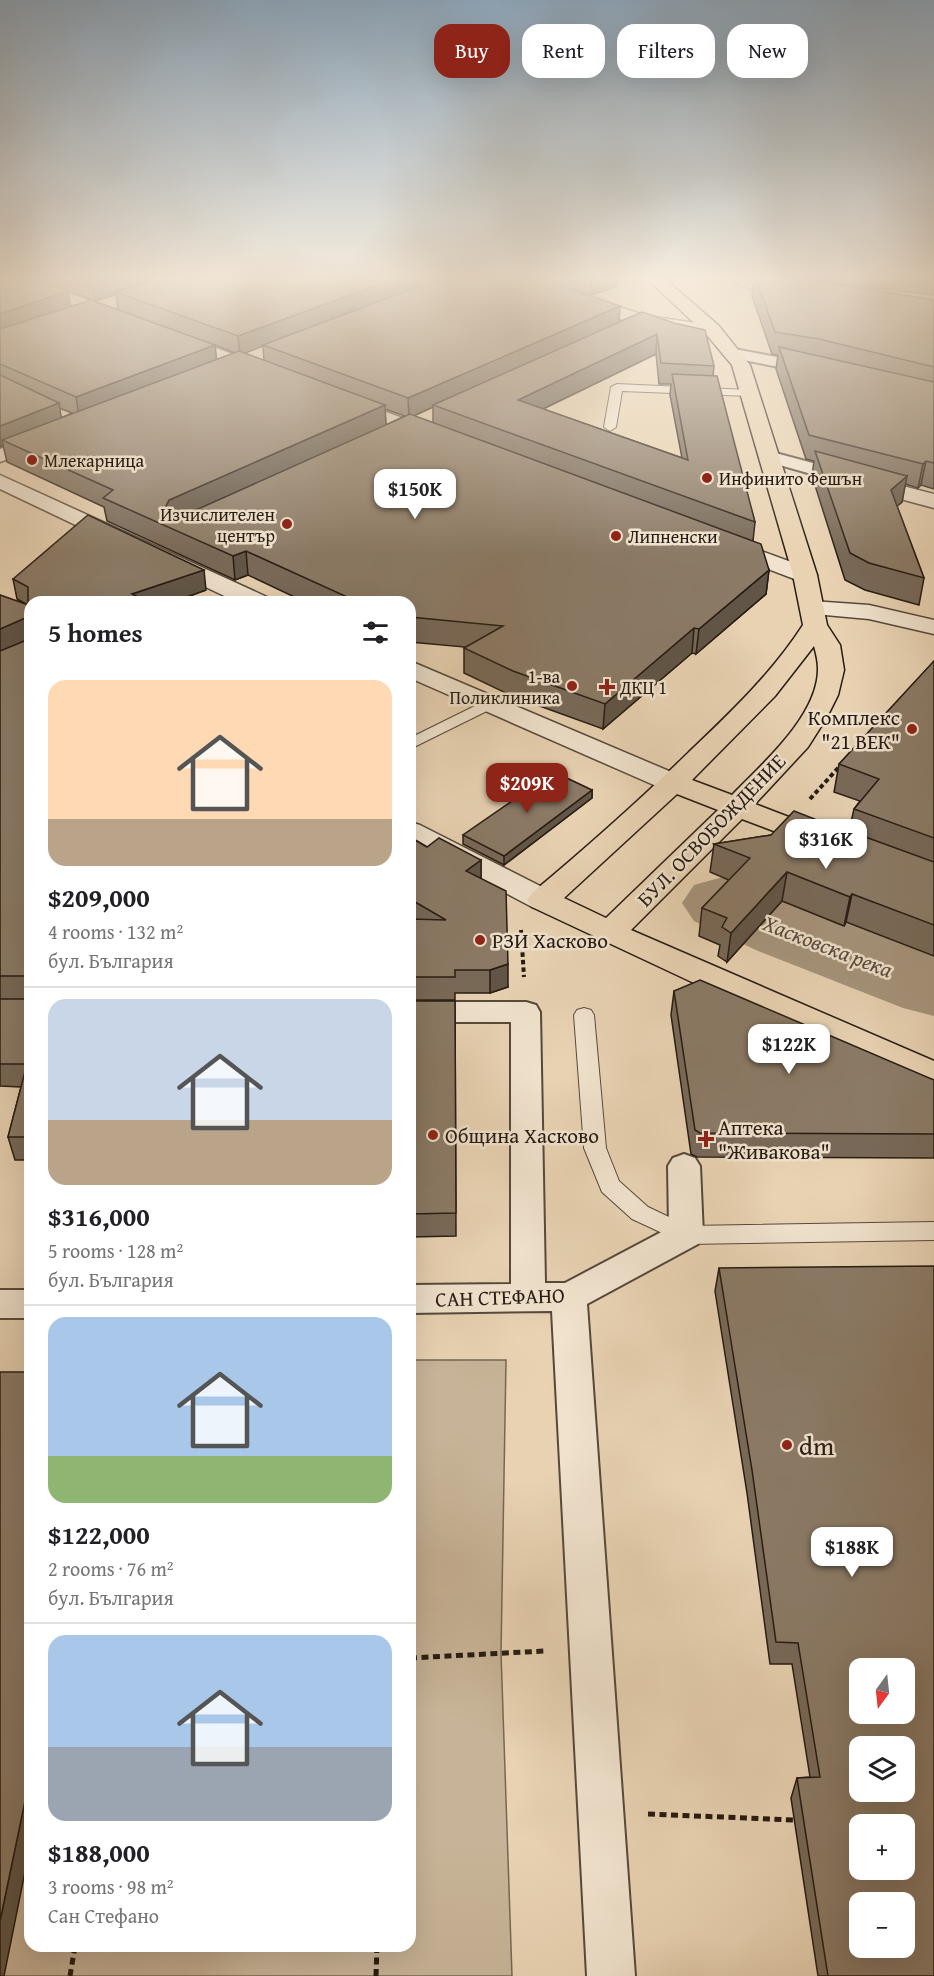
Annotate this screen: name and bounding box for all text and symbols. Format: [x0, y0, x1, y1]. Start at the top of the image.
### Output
chip: Buy [434, 24, 510, 78]
chip: Rent [522, 24, 605, 78]
chip: Filters [617, 24, 715, 78]
chip: New [727, 24, 808, 78]
place label: Млекарница [44, 447, 145, 474]
marker: Млекарница [25, 453, 39, 467]
place label: Инфинито Фешън [719, 465, 862, 492]
pin: $150K [373, 469, 457, 520]
marker: Инфинито Фешън [700, 471, 714, 485]
text: $150K [388, 474, 442, 503]
place label: Изчислителен център [160, 501, 275, 549]
marker: Изчислителен център [280, 517, 294, 531]
place label: Липненски [628, 523, 718, 550]
marker: Липненски [609, 529, 623, 543]
text: 5 homes [48, 613, 143, 652]
icon: filters [359, 616, 392, 649]
place label: 1-ва Поликлиника [449, 663, 560, 711]
place label: ДКЦ 1 [619, 674, 667, 701]
marker: ДКЦ 1 [598, 678, 616, 696]
marker: 1-ва Поликлиника [565, 679, 579, 693]
place label: Комплекс "21 ВЕК" [808, 702, 900, 757]
icon: home [166, 719, 274, 827]
marker: Комплекс "21 ВЕК" [905, 722, 919, 736]
street label: БУЛ. ОСВОБОЖДЕНИЕ [629, 746, 793, 914]
pin: $209K [485, 763, 569, 814]
text: $209K [500, 768, 554, 797]
pin: $316K [784, 819, 868, 870]
text: $316K [799, 824, 853, 853]
text: $209,000 [48, 878, 150, 917]
water label: Хасковска река [758, 906, 897, 985]
text: 4 rooms · 132 m² [48, 917, 183, 946]
place label: РЗИ Хасково [492, 925, 608, 956]
marker: РЗИ Хасково [473, 933, 487, 947]
text: бул. България [48, 946, 174, 975]
pin: $122K [747, 1024, 831, 1075]
text: $122K [762, 1029, 816, 1058]
icon: home [166, 1038, 274, 1146]
place label: Аптека "Живакова" [718, 1112, 830, 1167]
place label: Община Хасково [445, 1120, 599, 1151]
marker: Община Хасково [426, 1128, 440, 1142]
marker: Аптека "Живакова" [699, 1132, 713, 1146]
text: $316,000 [48, 1197, 150, 1236]
text: 5 rooms · 128 m² [48, 1236, 183, 1265]
text: бул. България [48, 1265, 174, 1294]
street label: САН СТЕФАНО [435, 1279, 565, 1315]
icon: home [166, 1356, 274, 1464]
place label: dm [799, 1426, 834, 1465]
marker: dm [780, 1438, 794, 1452]
text: $122,000 [48, 1515, 150, 1554]
pin: $188K [810, 1527, 894, 1578]
text: $188K [825, 1532, 879, 1561]
text: 2 rooms · 76 m² [48, 1554, 174, 1583]
text: бул. България [48, 1583, 174, 1612]
north arrow [849, 1658, 915, 1724]
map controls [849, 1658, 915, 1958]
icon: home [166, 1674, 274, 1782]
button: layers [849, 1736, 915, 1802]
button: + [849, 1814, 915, 1880]
text: $188,000 [48, 1833, 150, 1872]
text: 3 rooms · 98 m² [48, 1872, 174, 1901]
button: − [849, 1892, 915, 1958]
text: Сан Стефано [48, 1901, 159, 1930]

